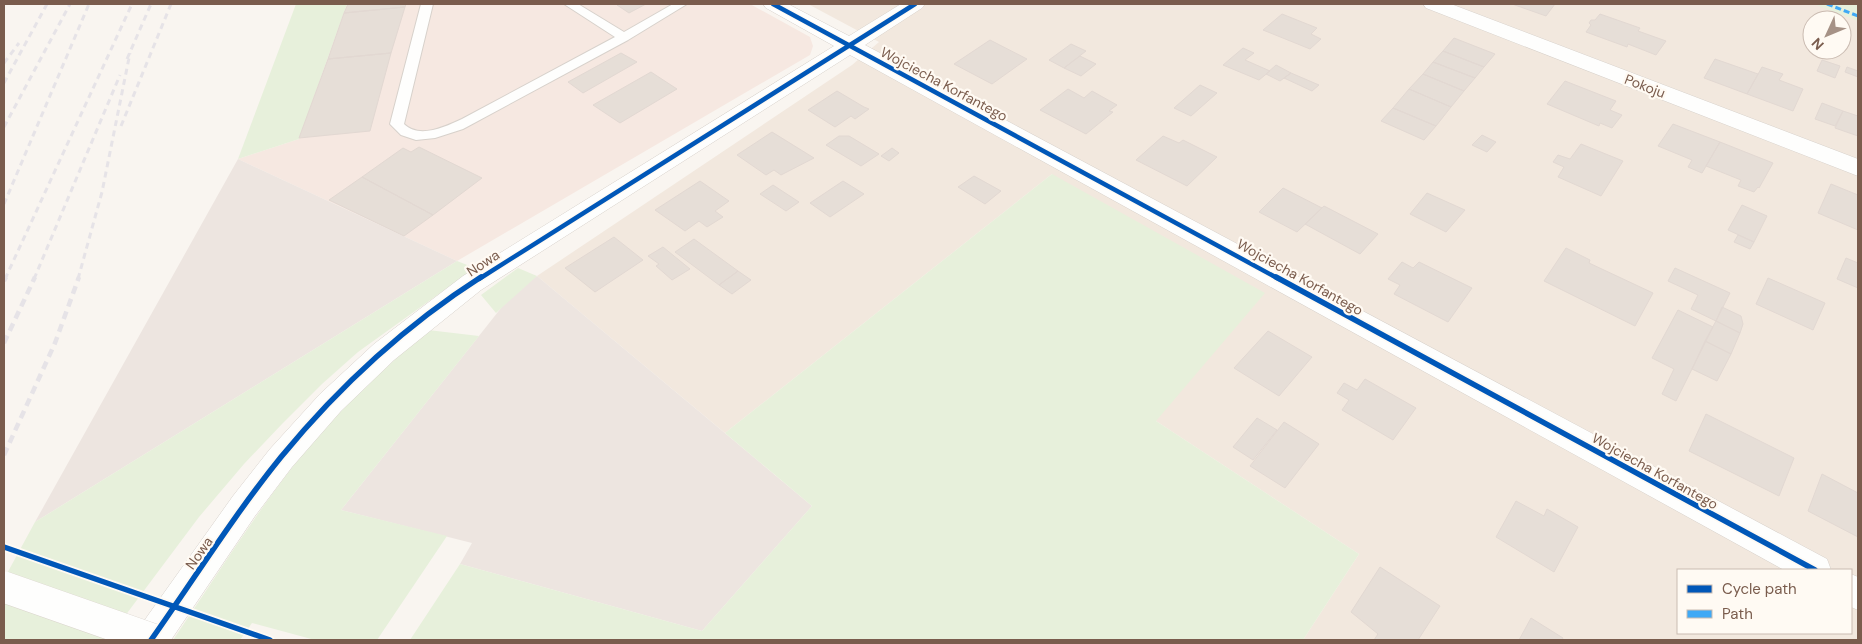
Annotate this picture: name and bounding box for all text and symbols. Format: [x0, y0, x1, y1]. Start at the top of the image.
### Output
north arrow [1802, 10, 1852, 60]
text: N [1808, 34, 1828, 54]
street label: Wojciecha Korfantego [877, 43, 1011, 125]
street label: Pokoju [1622, 70, 1668, 102]
street label: Wojciecha Korfantego [1234, 235, 1366, 319]
street label: Nowa [463, 246, 503, 280]
street label: Wojciecha Korfantego [1589, 429, 1721, 513]
street label: Nowa [181, 533, 217, 573]
legend [1677, 569, 1852, 634]
text: Cycle path [1722, 579, 1797, 599]
text: Path [1722, 604, 1753, 624]

